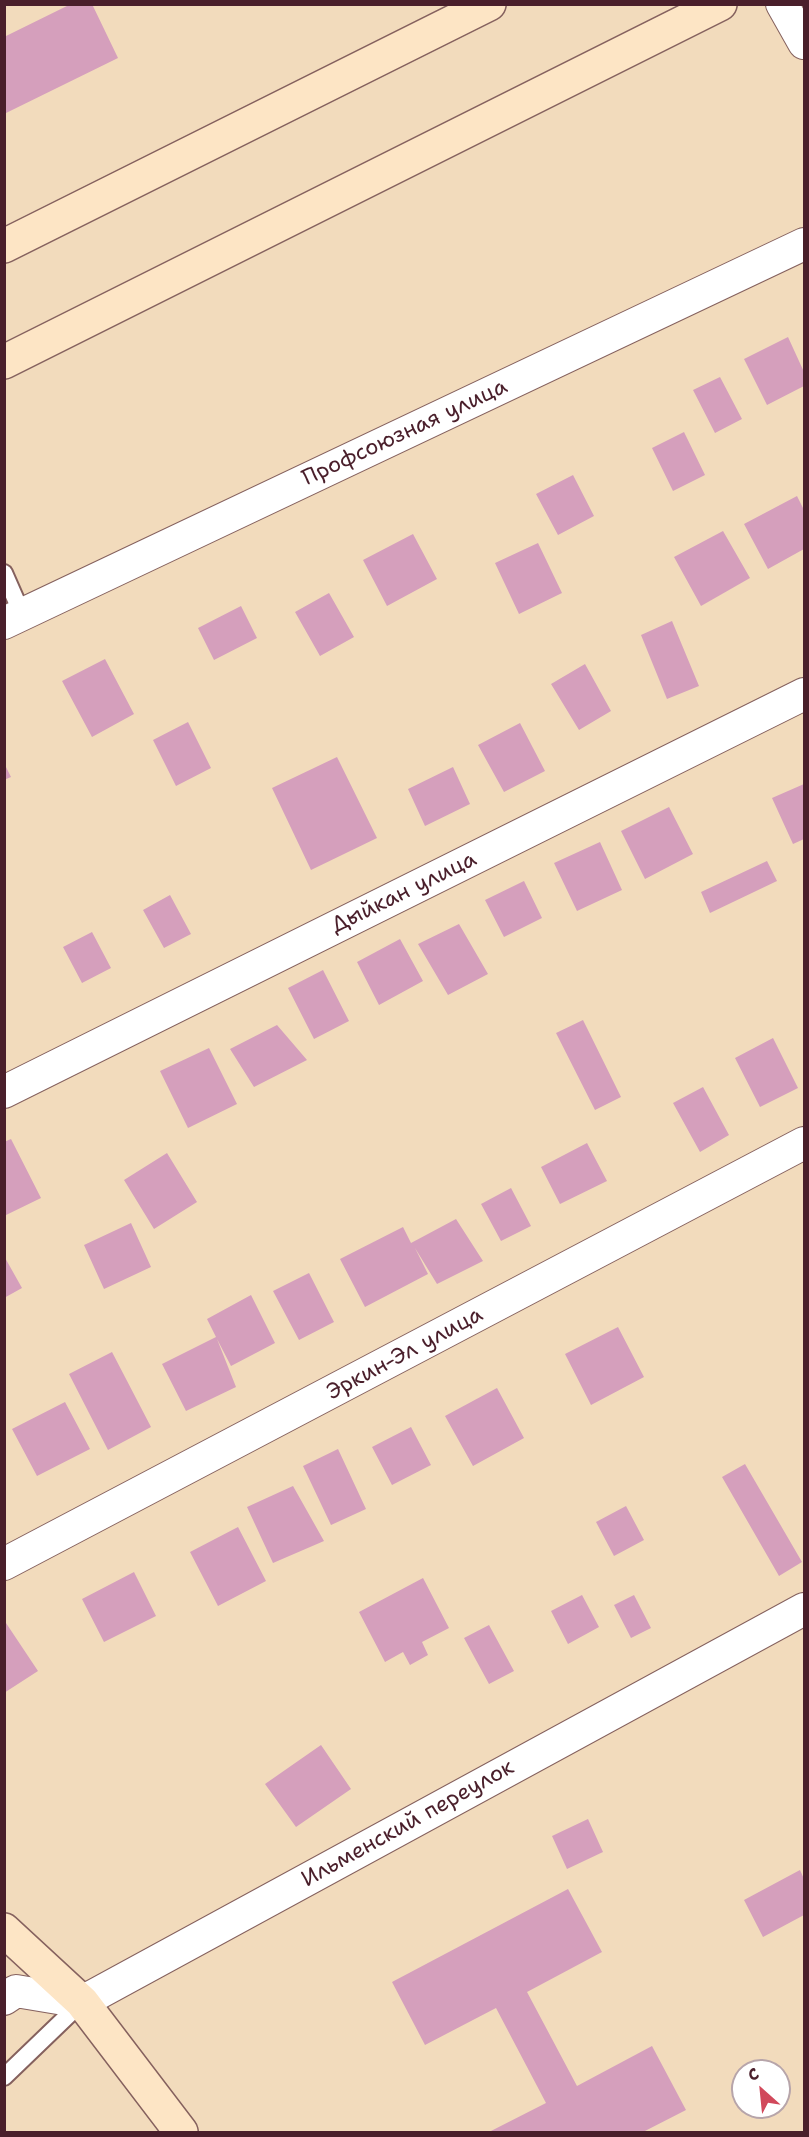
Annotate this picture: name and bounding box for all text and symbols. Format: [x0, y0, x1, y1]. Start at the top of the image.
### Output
street label: Профсоюзная улица [298, 374, 512, 492]
street label: Дыйкан улица [327, 846, 481, 940]
street label: Эркин-Эл улица [322, 1302, 488, 1406]
street label: Ильменский переулок [297, 1755, 519, 1893]
north arrow [731, 2059, 791, 2119]
text: С [744, 2063, 763, 2086]

